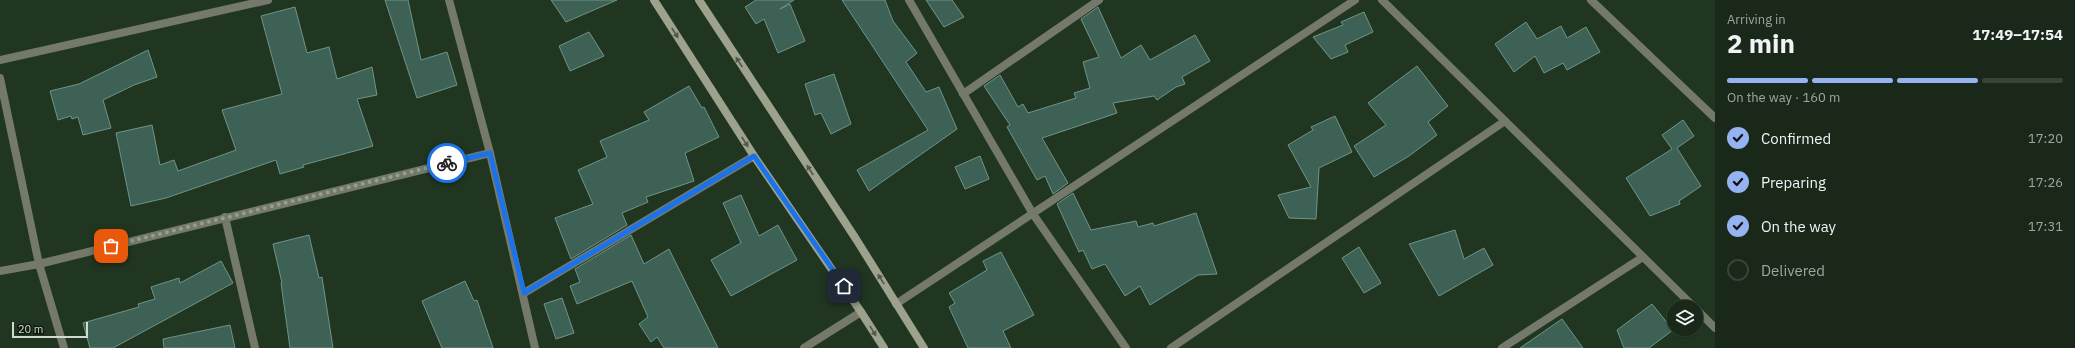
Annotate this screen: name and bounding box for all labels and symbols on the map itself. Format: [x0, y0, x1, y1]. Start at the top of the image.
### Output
one-way arrow [671, 28, 679, 38]
one-way arrow [735, 56, 743, 67]
one-way arrow [742, 136, 749, 148]
courier [427, 143, 467, 183]
one-way arrow [807, 164, 814, 176]
pin [94, 229, 128, 263]
pin [827, 269, 861, 303]
one-way arrow [877, 274, 885, 284]
scale bar [12, 320, 88, 339]
one-way arrow [870, 325, 877, 337]

